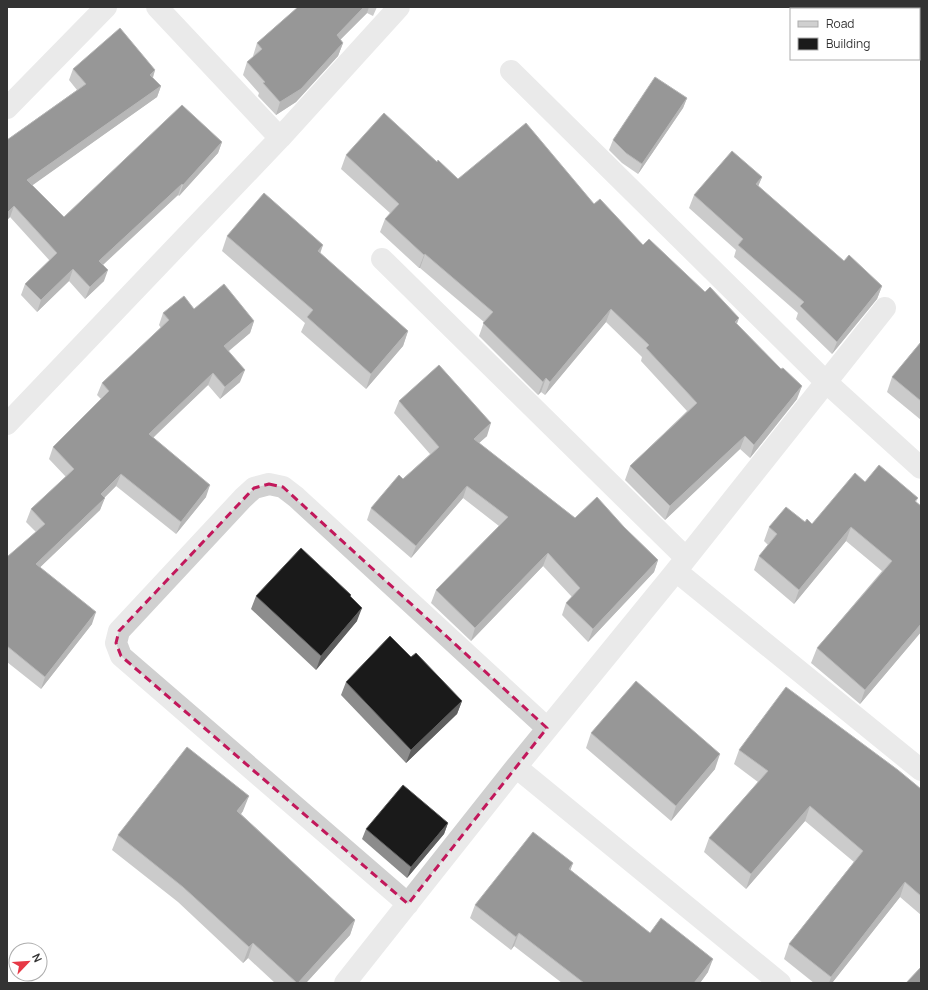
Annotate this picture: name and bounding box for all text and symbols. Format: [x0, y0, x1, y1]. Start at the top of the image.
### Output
legend [790, 8, 920, 60]
text: Road [826, 15, 854, 32]
text: Building [826, 35, 870, 52]
north arrow [8, 942, 48, 982]
text: N [29, 951, 46, 964]

